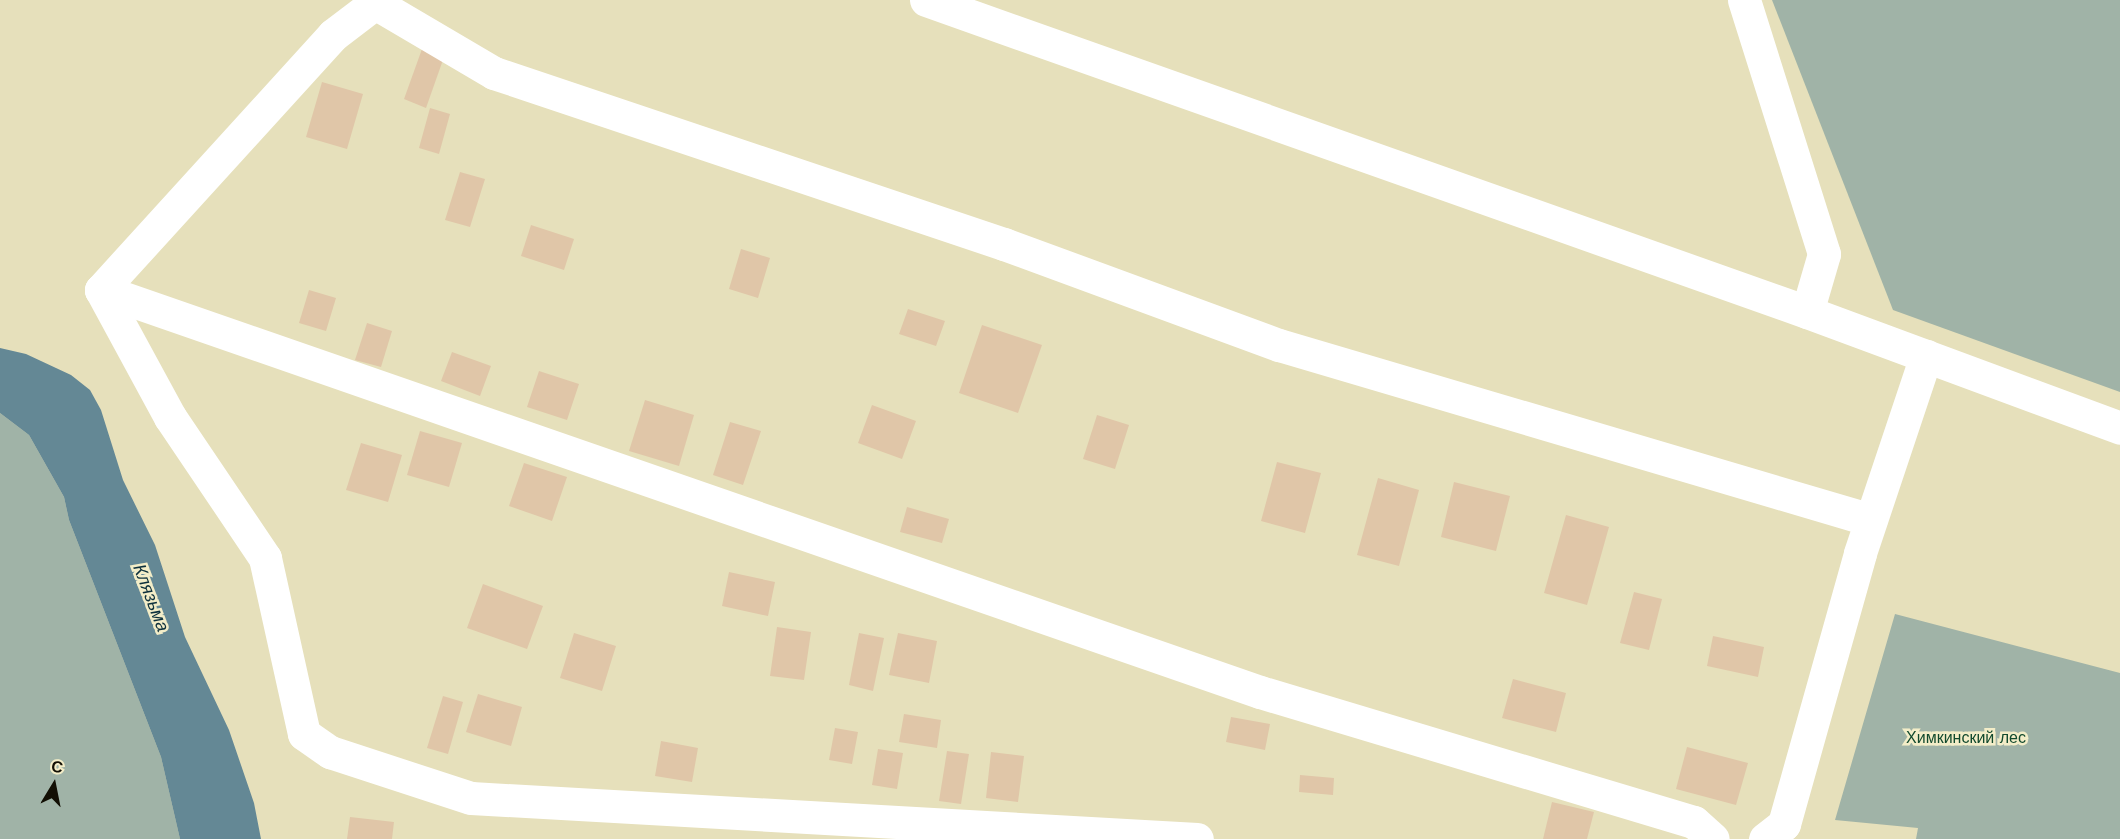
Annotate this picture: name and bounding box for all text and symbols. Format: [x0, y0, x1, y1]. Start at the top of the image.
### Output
water label: Клязьма [128, 561, 174, 635]
park label: Химкинский лес [1906, 728, 2026, 748]
north arrow [24, 755, 84, 815]
text: С [50, 756, 65, 777]

